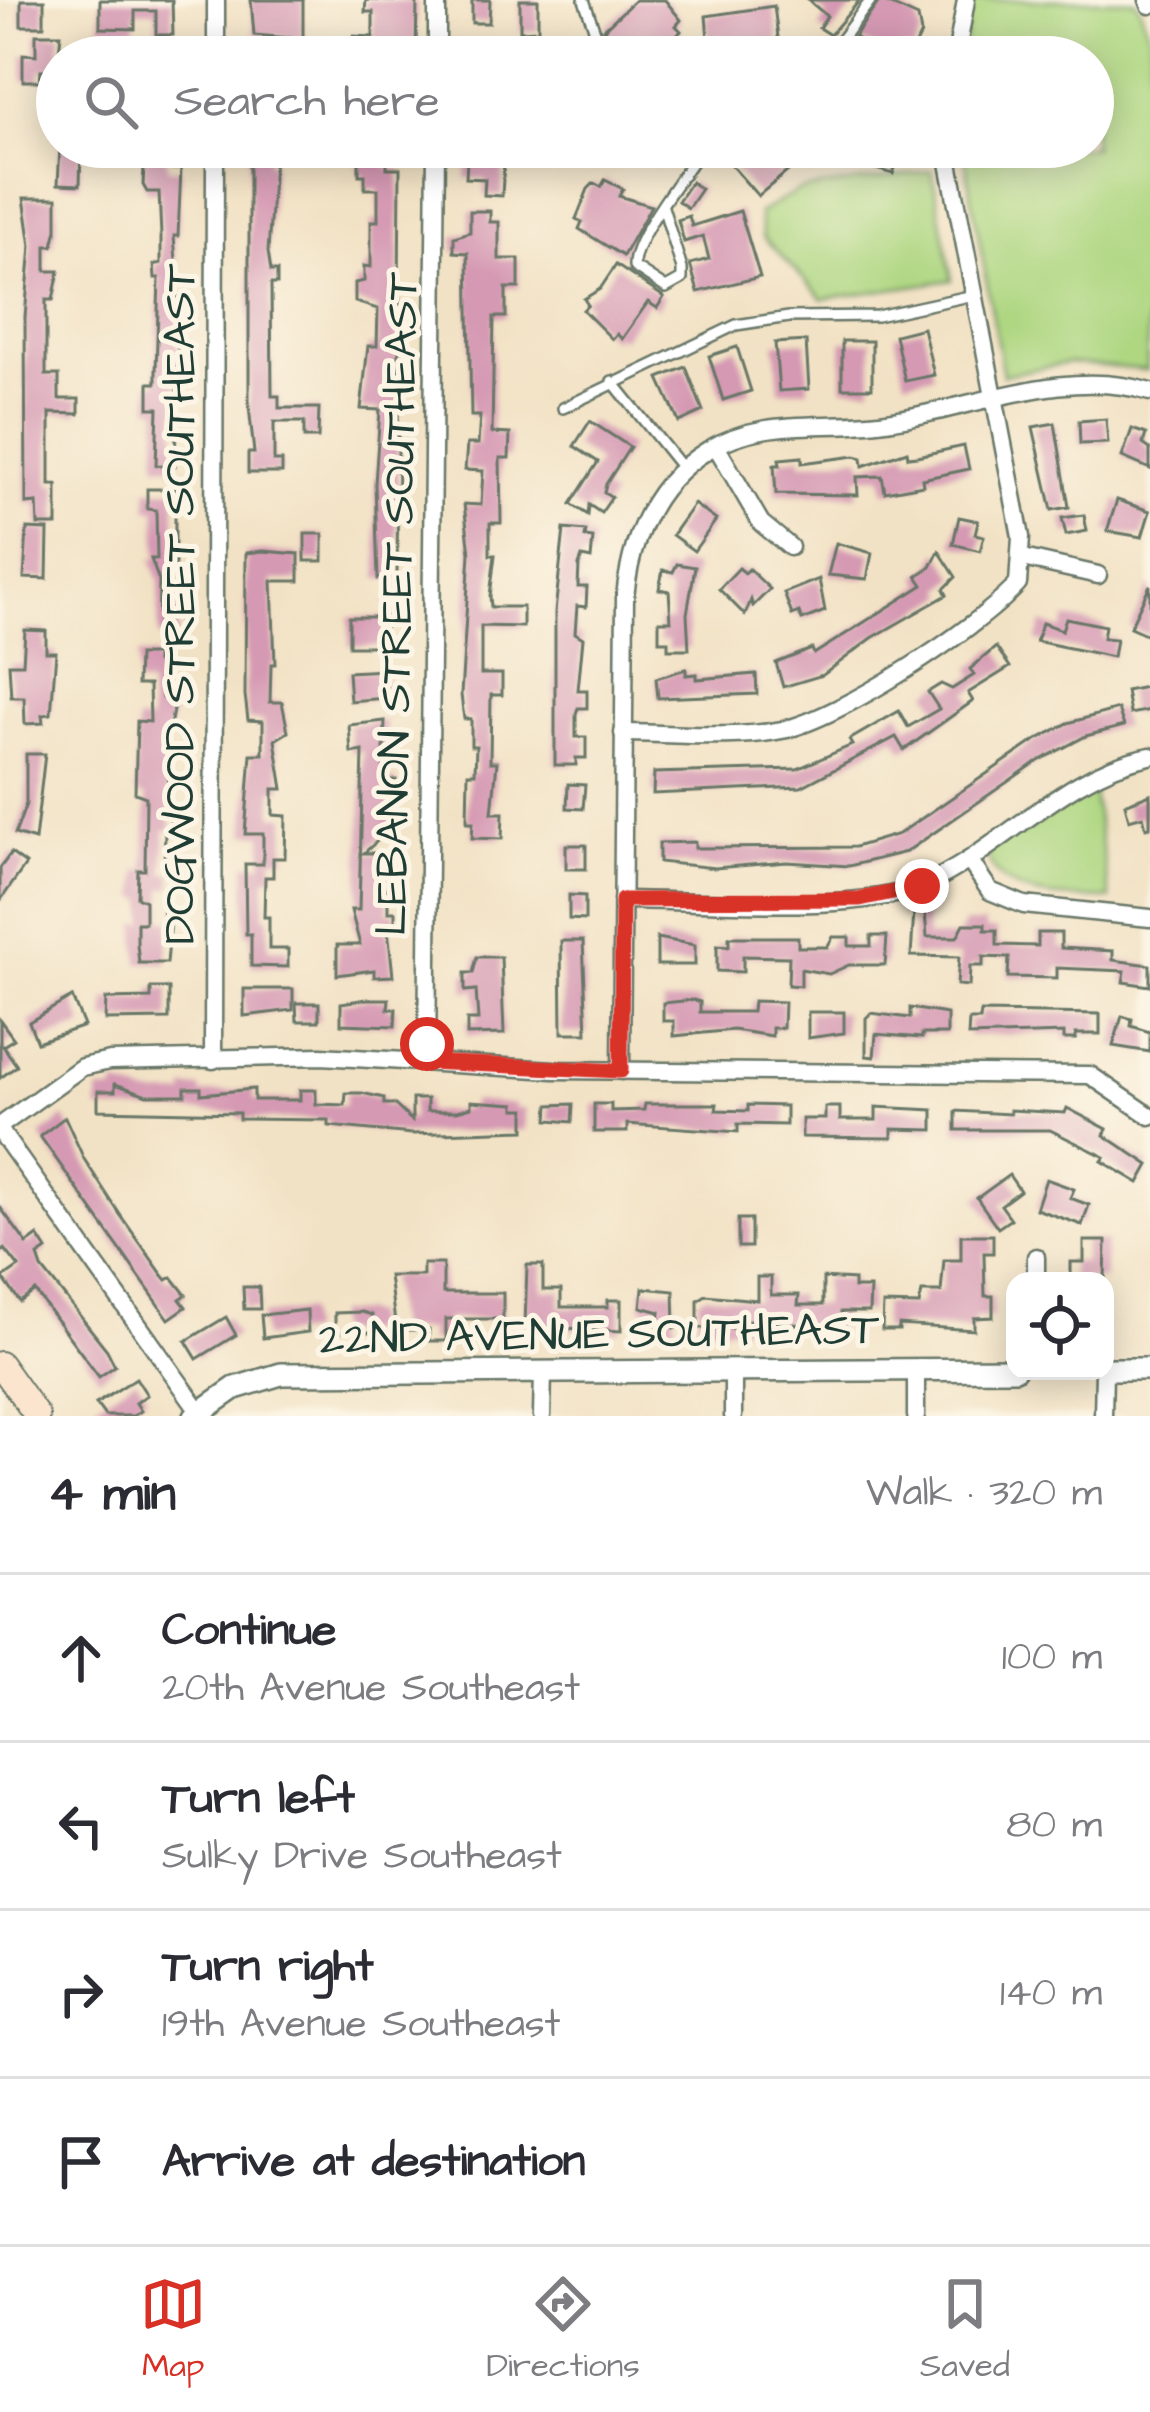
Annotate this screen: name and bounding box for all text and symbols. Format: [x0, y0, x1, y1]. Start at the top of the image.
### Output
search box [36, 36, 1114, 168]
icon: search [78, 69, 144, 135]
text: Search here [174, 71, 440, 133]
street label: DOGWOOD STREET SOUTHEAST [150, 263, 212, 944]
street label: LEBANON STREET SOUTHEAST [361, 271, 435, 936]
route end [895, 859, 949, 913]
route start [400, 1017, 454, 1071]
map controls [1006, 1272, 1114, 1380]
button: locate [1006, 1272, 1114, 1380]
street label: 22ND AVENUE SOUTHEAST [318, 1299, 881, 1371]
text: 4 min [48, 1459, 176, 1530]
text: Walk · 320 m [866, 1467, 1102, 1521]
text: Continue [162, 1600, 336, 1662]
icon: ahead [48, 1625, 114, 1691]
text: 100 m [1002, 1631, 1102, 1685]
text: 20th Avenue Southeast [162, 1662, 580, 1716]
text: Turn left [162, 1768, 355, 1830]
icon: left [48, 1793, 114, 1859]
text: 80 m [1006, 1799, 1102, 1853]
text: Sulky Drive Southeast [162, 1830, 562, 1884]
text: Turn right [162, 1936, 374, 1998]
icon: right [48, 1961, 114, 2027]
text: 140 m [1000, 1967, 1102, 2021]
text: 19th Avenue Southeast [162, 1998, 560, 2052]
icon: arrive [48, 2129, 114, 2195]
text: Arrive at destination [162, 2131, 585, 2193]
tab: Map [140, 2271, 206, 2389]
tab: Directions [486, 2271, 640, 2389]
tab: Saved [920, 2271, 1010, 2389]

